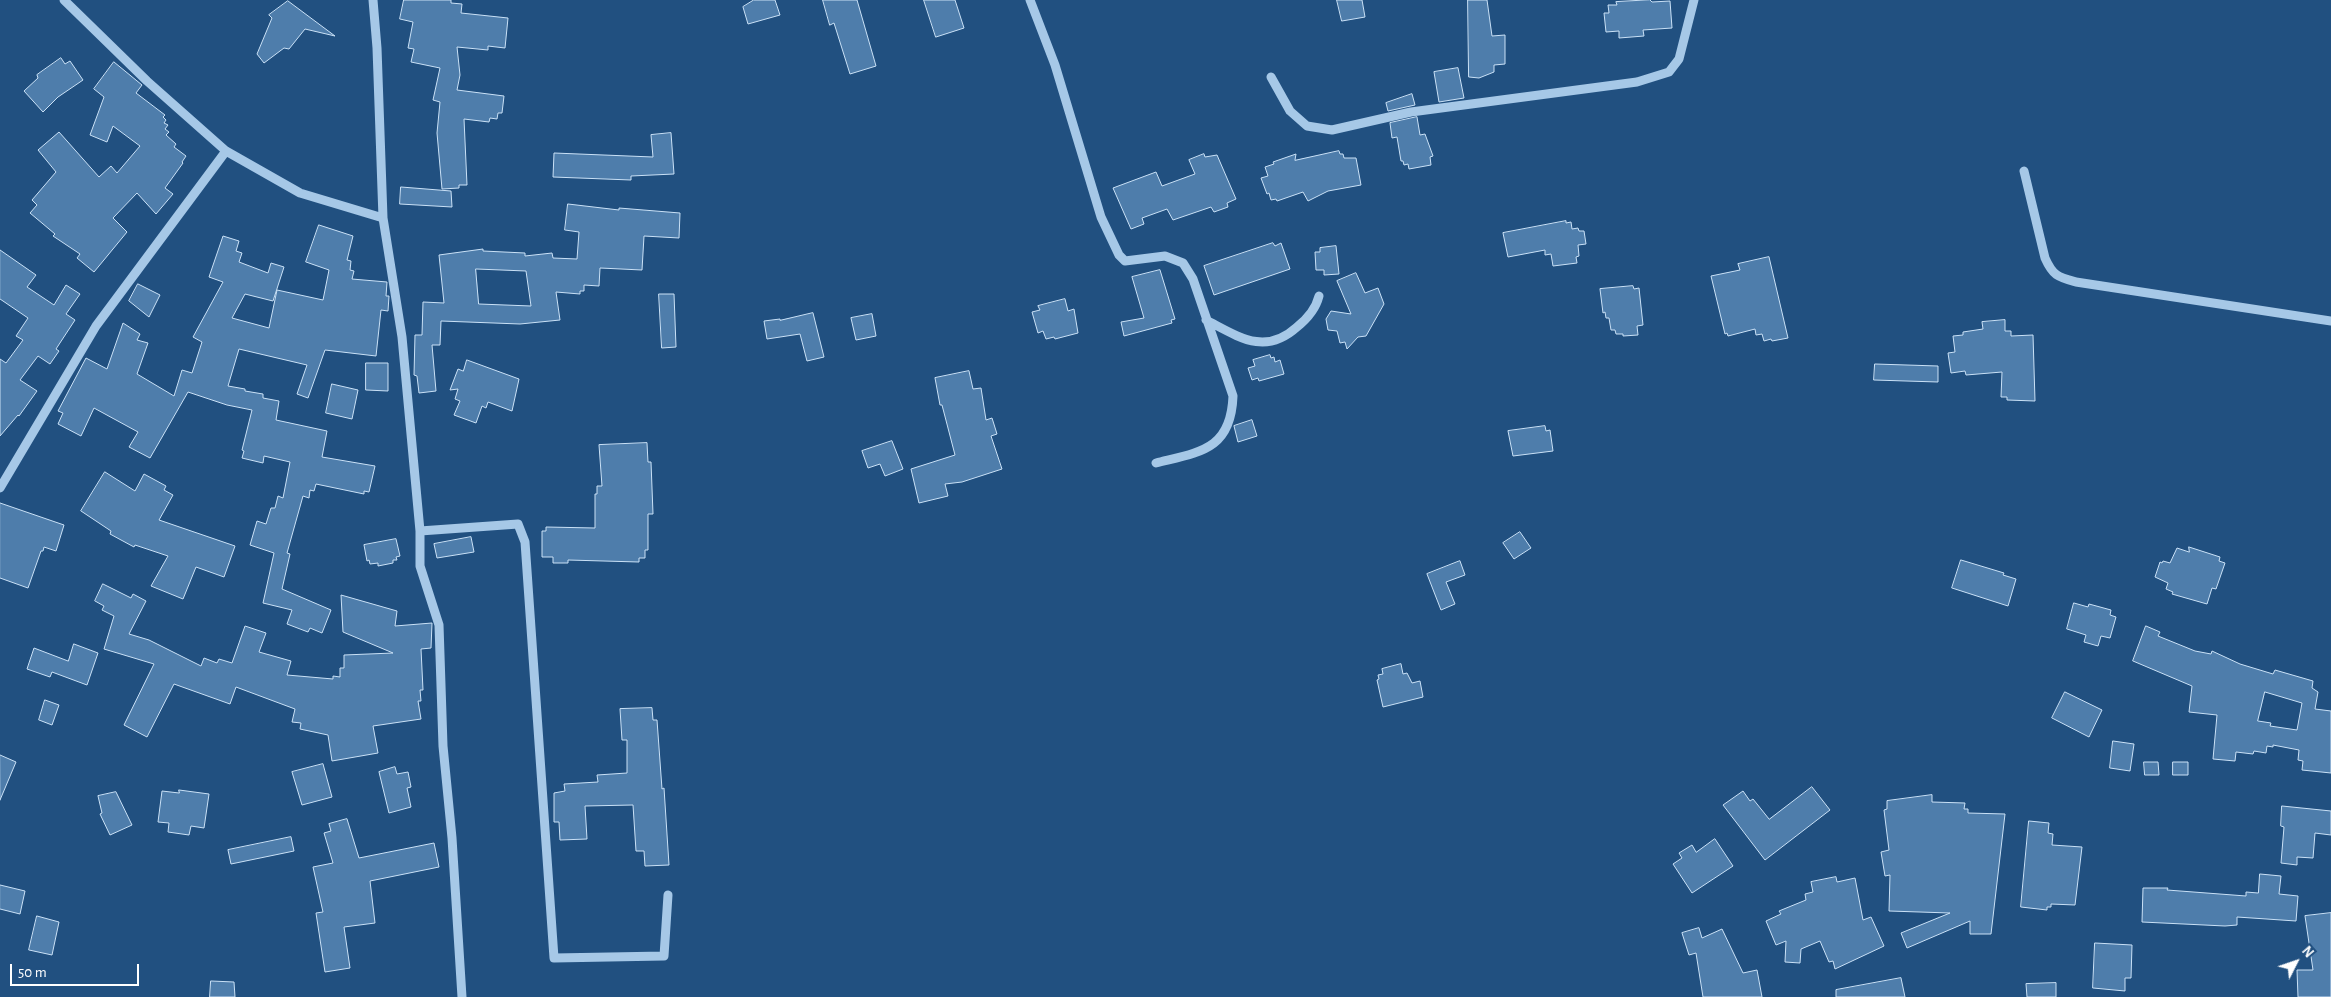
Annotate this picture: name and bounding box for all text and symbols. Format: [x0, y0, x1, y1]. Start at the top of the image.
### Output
north arrow [2271, 937, 2321, 987]
text: N [2299, 944, 2316, 960]
scale bar [12, 954, 141, 986]
text: 50 m [18, 965, 47, 980]

